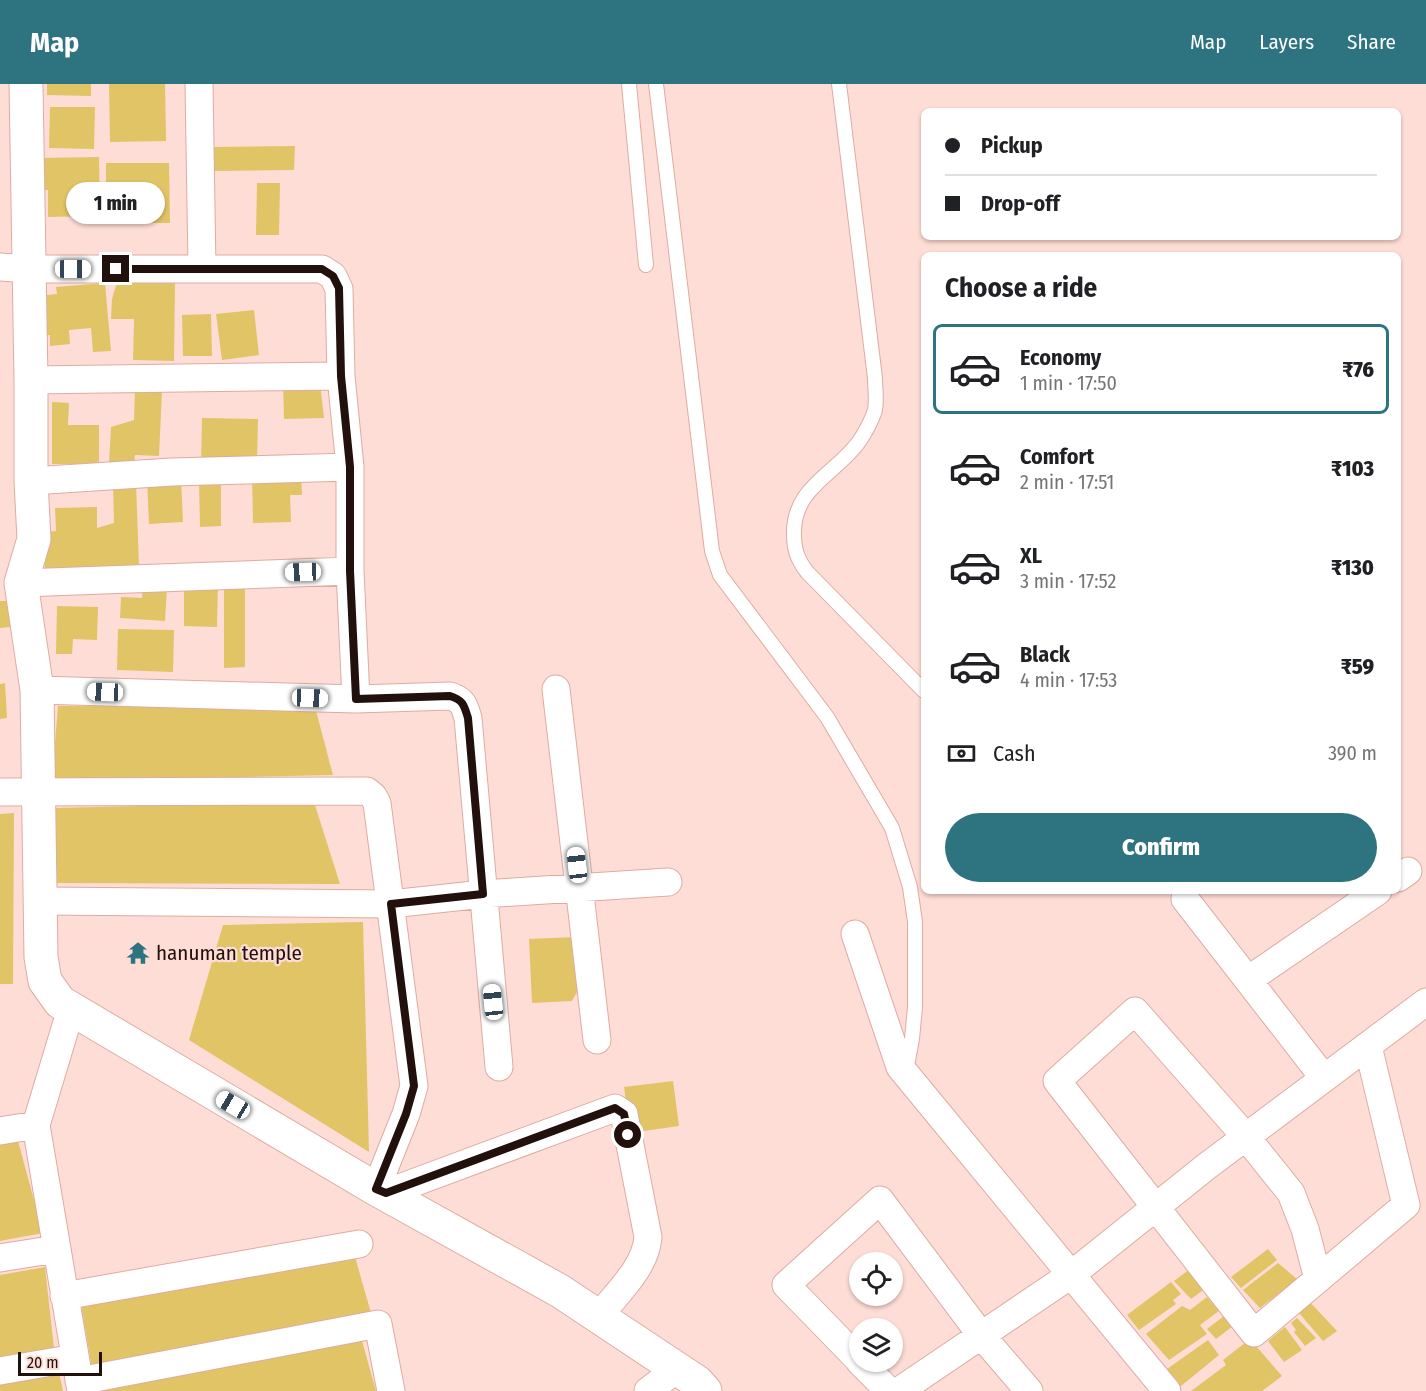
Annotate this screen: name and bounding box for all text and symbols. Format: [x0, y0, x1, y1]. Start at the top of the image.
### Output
text: Map [30, 26, 79, 59]
text: Map [1190, 29, 1226, 55]
text: Layers [1259, 29, 1314, 55]
text: Share [1347, 29, 1396, 55]
text: Pickup [981, 132, 1043, 159]
callout: 1 min [66, 182, 166, 224]
text: Drop-off [981, 190, 1060, 217]
text: 1 min [94, 191, 137, 215]
route end [102, 255, 129, 282]
car [55, 260, 91, 278]
text: Choose a ride [945, 272, 1097, 304]
icon: car [948, 342, 1002, 396]
text: Economy [1020, 344, 1101, 371]
text: ₹76 [1342, 356, 1374, 383]
text: 1 min · 17:50 [1020, 371, 1117, 395]
icon: car [948, 441, 1002, 495]
text: Comfort [1020, 443, 1094, 470]
text: ₹103 [1331, 455, 1374, 482]
text: 2 min · 17:51 [1020, 470, 1114, 494]
icon: car [948, 540, 1002, 594]
text: XL [1020, 542, 1042, 569]
text: ₹130 [1331, 554, 1374, 581]
car [285, 562, 321, 582]
text: 3 min · 17:52 [1020, 569, 1116, 593]
icon: car [948, 639, 1002, 693]
text: Black [1020, 641, 1070, 668]
text: ₹59 [1341, 653, 1374, 680]
text: 4 min · 17:53 [1020, 668, 1117, 692]
car [87, 682, 123, 702]
car [292, 688, 328, 708]
icon: cash [945, 737, 978, 770]
text: Cash [993, 740, 1036, 767]
text: 390 m [1328, 741, 1377, 765]
button: Confirm [945, 813, 1377, 882]
car [566, 846, 588, 884]
temple icon: hanuman temple [125, 940, 151, 966]
place label: hanuman temple [156, 940, 302, 966]
car [482, 983, 504, 1021]
car [213, 1088, 253, 1122]
route start [614, 1121, 641, 1148]
map controls [849, 1252, 903, 1372]
button: locate [849, 1252, 903, 1306]
button: layers [849, 1318, 903, 1372]
scale bar [18, 1349, 102, 1376]
text: 20 m [27, 1353, 58, 1372]

